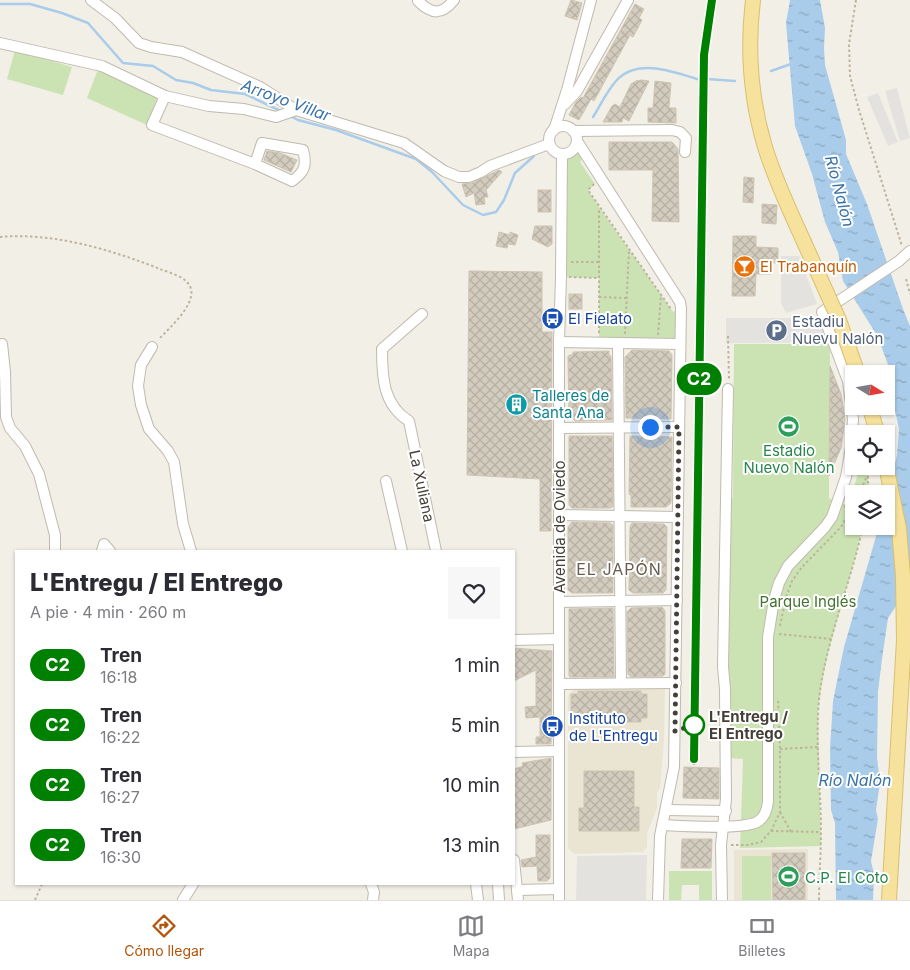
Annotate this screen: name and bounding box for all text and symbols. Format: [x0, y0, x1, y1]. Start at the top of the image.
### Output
water label: Arroyo Villar [238, 74, 334, 126]
water label: Río Nalón [821, 153, 859, 229]
bar icon: El Trabanquín [732, 254, 756, 278]
place label: El Trabanquín [760, 257, 857, 276]
bus stop icon: El Fielato [540, 306, 564, 330]
place label: El Fielato [568, 309, 632, 328]
place label: Estadiu Nuevu Nalón [792, 312, 883, 348]
parking icon: Estadiu Nuevu Nalón [764, 318, 788, 342]
line badge: C2 [676, 363, 722, 395]
north arrow [845, 365, 895, 415]
map controls [845, 365, 895, 535]
text: C2 [687, 368, 711, 389]
place label: Talleres de Santa Ana [532, 386, 609, 422]
building icon: Talleres de Santa Ana [504, 392, 528, 416]
your location [638, 415, 663, 440]
sports icon: Estadio Nuevo Nalón [777, 415, 801, 439]
button: locate [845, 425, 895, 475]
place label: Estadio Nuevo Nalón [743, 441, 835, 477]
street label: La Xuliana [405, 448, 439, 524]
street label: Avenida de Oviedo [550, 460, 569, 594]
button: layers [845, 485, 895, 535]
district label: EL JAPÓN [576, 559, 662, 579]
button: heart [448, 567, 500, 619]
text: L'Entregu / El Entrego [30, 568, 283, 597]
park label: Parque Inglés [760, 592, 856, 611]
text: A pie · 4 min · 260 m [30, 602, 186, 622]
text: Tren [100, 644, 142, 667]
text: C2 [45, 654, 70, 675]
text: 1 min [454, 654, 500, 677]
text: 16:18 [100, 667, 137, 687]
text: Tren [100, 704, 142, 727]
place label: L'Entregu / El Entrego [709, 707, 788, 743]
place label: Instituto de L'Entregu [569, 709, 658, 745]
text: C2 [45, 714, 70, 735]
text: 5 min [451, 714, 500, 737]
marker: L'Entregu / El Entrego [683, 714, 705, 736]
bus stop icon: Instituto de L'Entregu [541, 715, 565, 739]
text: 16:22 [100, 727, 141, 747]
text: Tren [100, 764, 142, 787]
water label: Río Nalón [818, 770, 892, 790]
text: C2 [45, 774, 70, 795]
text: 10 min [442, 774, 500, 797]
text: 16:27 [100, 787, 140, 807]
text: Tren [100, 824, 142, 847]
text: C2 [45, 834, 70, 855]
text: 13 min [443, 834, 500, 857]
text: 16:30 [100, 847, 141, 867]
sports icon: C.P. El Coto [777, 865, 801, 889]
place label: C.P. El Coto [805, 868, 888, 887]
tab: Cómo llegar [124, 912, 204, 959]
tab: Mapa [453, 912, 490, 959]
tab: Billetes [738, 912, 786, 959]

